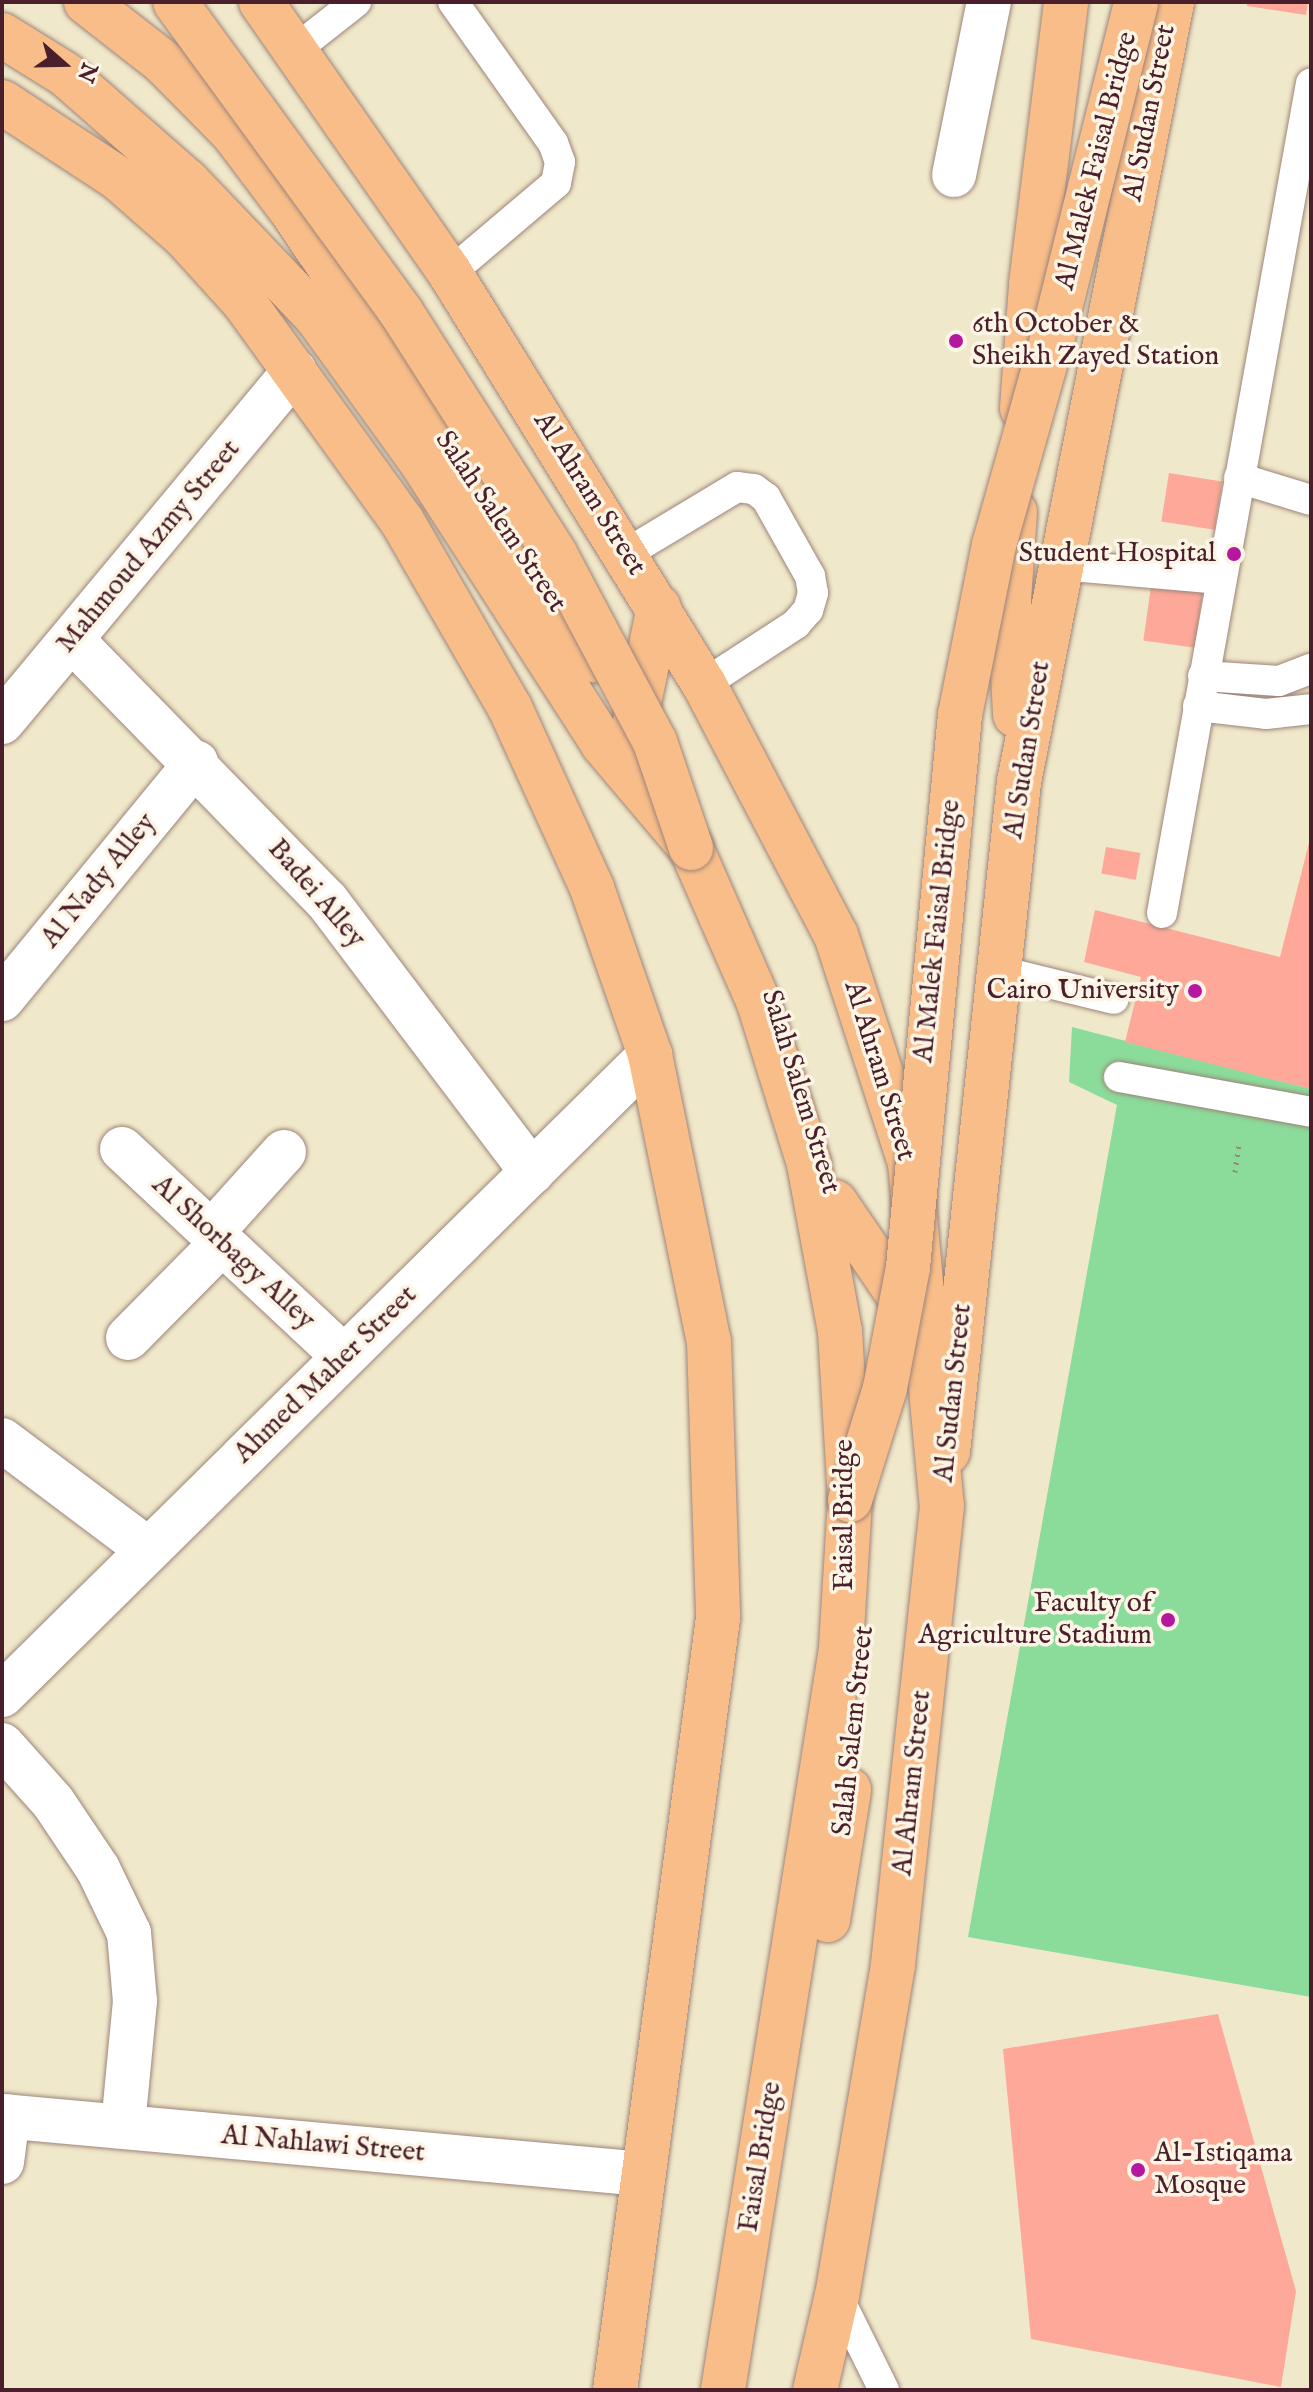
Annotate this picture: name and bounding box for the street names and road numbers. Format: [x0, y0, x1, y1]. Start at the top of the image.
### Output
street label: Al Sudan Street [1116, 22, 1184, 204]
street label: Al Malek Faisal Bridge [1049, 29, 1145, 293]
street label: Al Ahram Street [525, 406, 653, 582]
street label: Salah Salem Street [427, 425, 573, 619]
street label: Mahmoud Azmy Street [50, 433, 248, 661]
street label: Al Sudan Street [997, 659, 1059, 841]
street label: Al Malek Faisal Bridge [907, 798, 969, 1064]
street label: Al Nady Alley [34, 807, 164, 955]
street label: Badei Alley [260, 833, 372, 955]
street label: Al Ahram Street [836, 977, 922, 1165]
street label: Salah Salem Street [753, 986, 847, 1198]
street label: Al Shorbagy Alley [144, 1169, 322, 1337]
street label: Ahmed Maher Street [228, 1279, 424, 1471]
street label: Al Sudan Street [928, 1302, 980, 1484]
street label: Faisal Bridge [828, 1439, 862, 1591]
street label: Salah Salem Street [826, 1624, 882, 1838]
street label: Al Ahram Street [887, 1689, 939, 1877]
street label: Faisal Bridge [733, 2079, 789, 2235]
street label: Al Nahlawi Street [220, 2119, 426, 2171]

